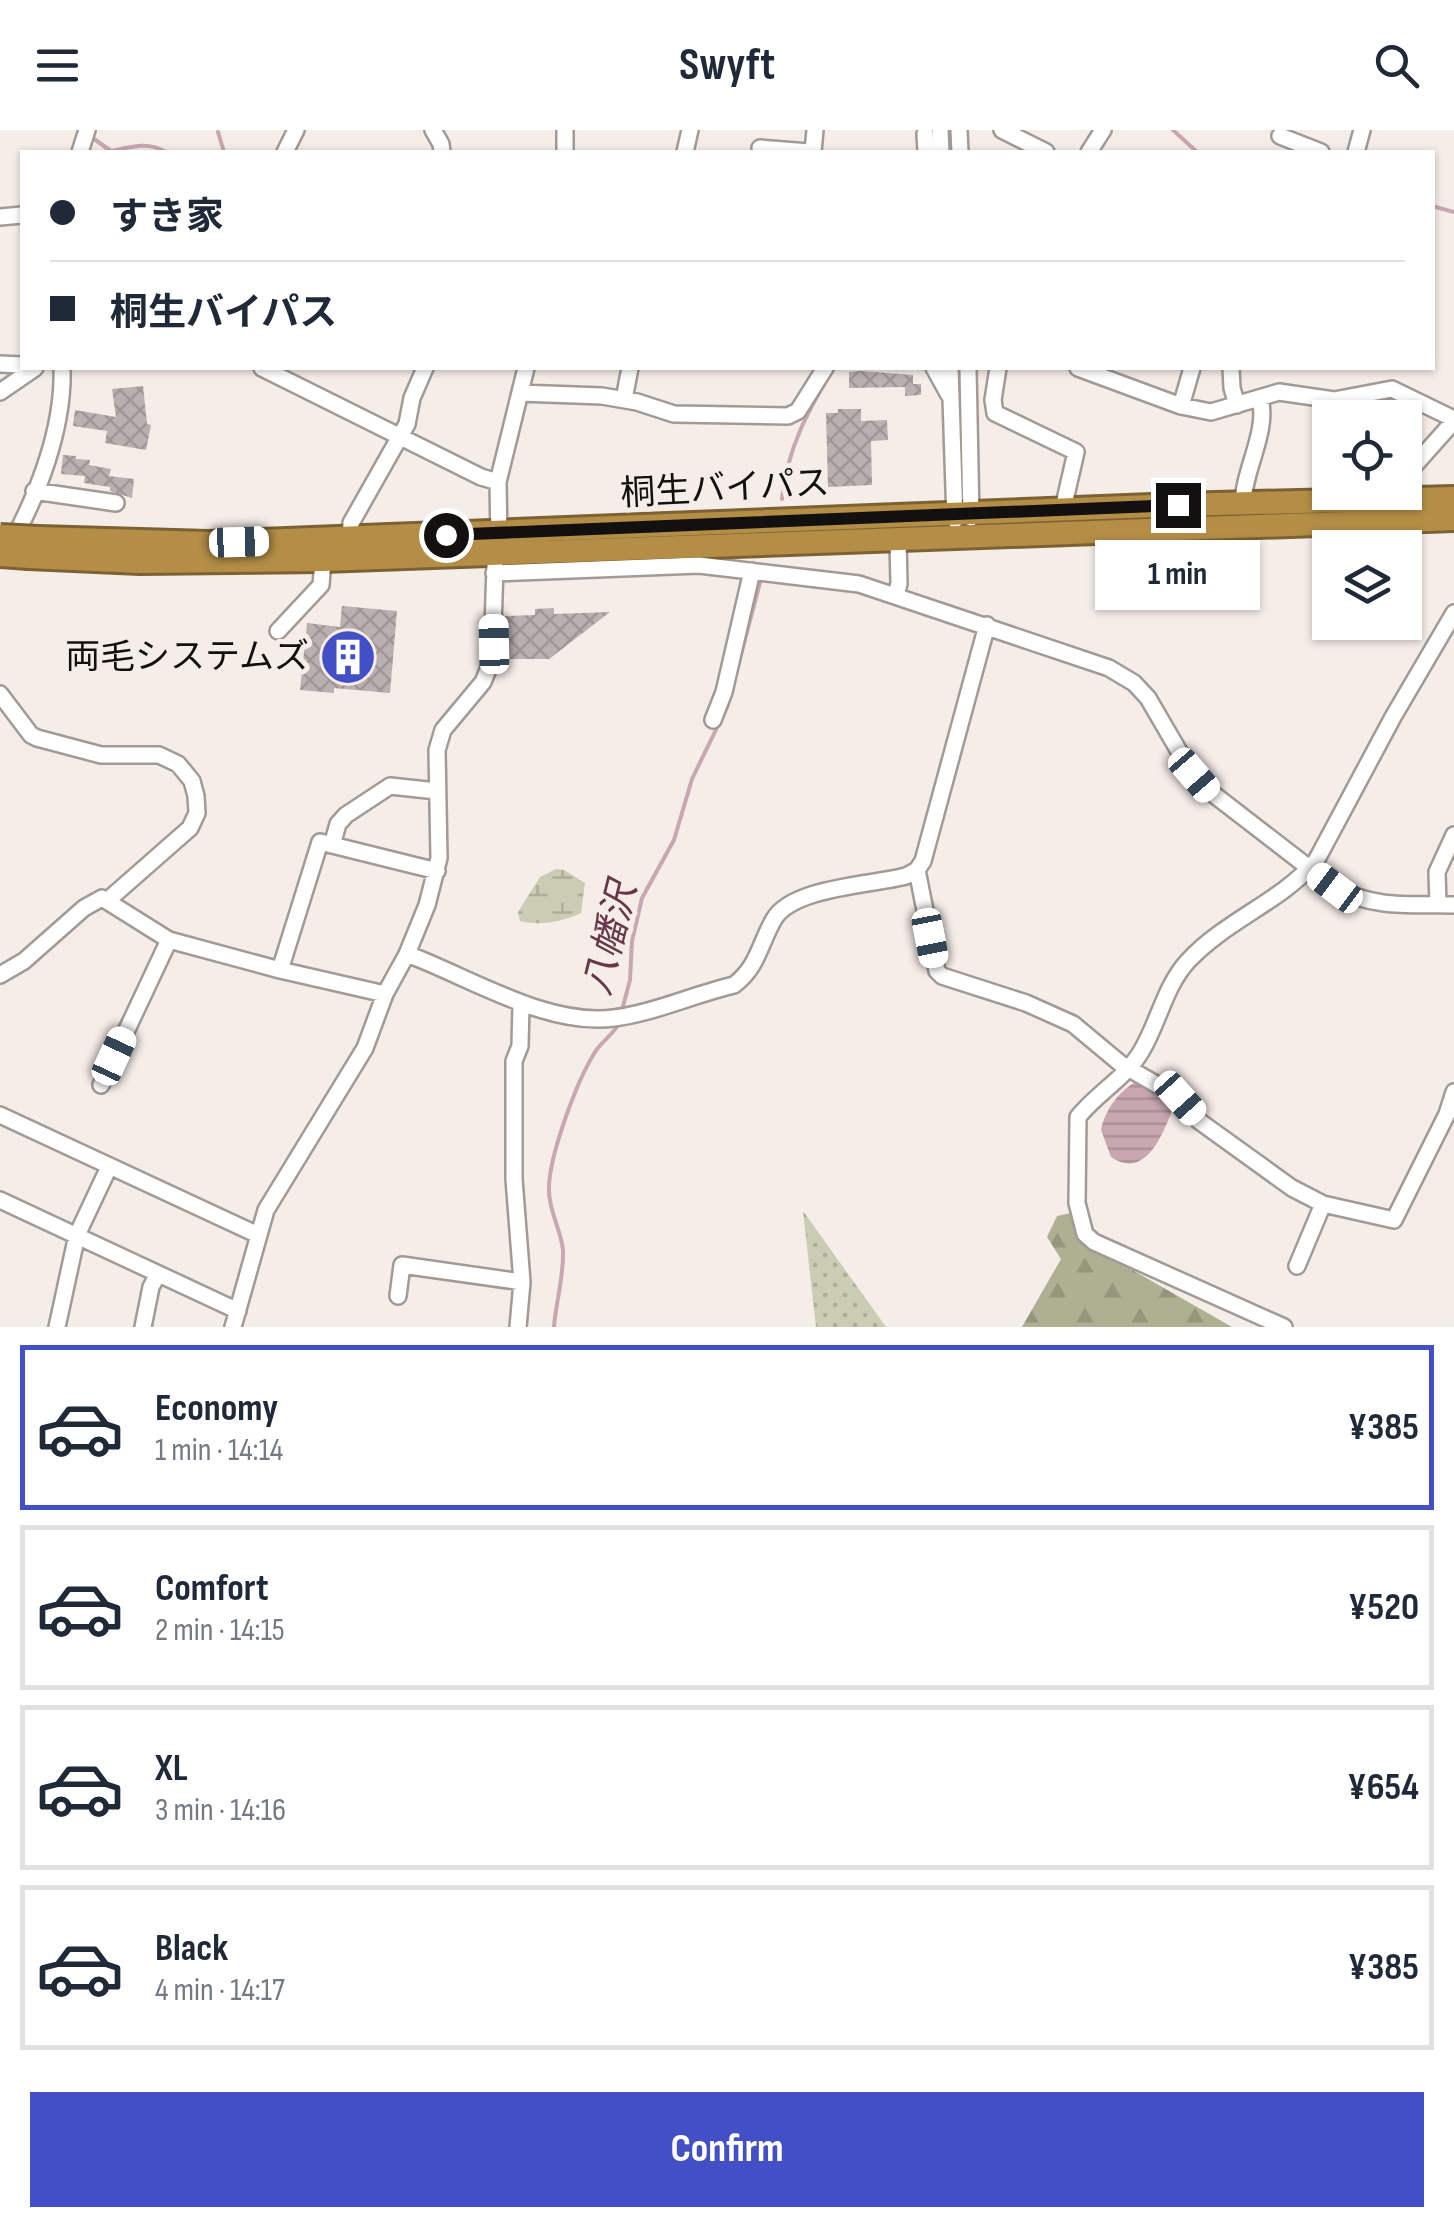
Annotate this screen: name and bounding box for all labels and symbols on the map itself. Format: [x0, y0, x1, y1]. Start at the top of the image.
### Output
street label: 桐生バイパス [619, 462, 831, 516]
route end [1156, 483, 1201, 528]
route start [424, 513, 469, 558]
car [208, 526, 270, 558]
callout: 1 min [1096, 540, 1260, 610]
car [478, 614, 510, 674]
building icon: 両毛システムズ [318, 627, 378, 687]
place label: 両毛システムズ [65, 636, 309, 679]
car [1163, 743, 1225, 807]
car [1302, 858, 1368, 918]
water label: 八幡沢 [575, 873, 648, 1000]
car [910, 906, 950, 970]
car [88, 1022, 140, 1090]
car [1149, 1066, 1211, 1130]

